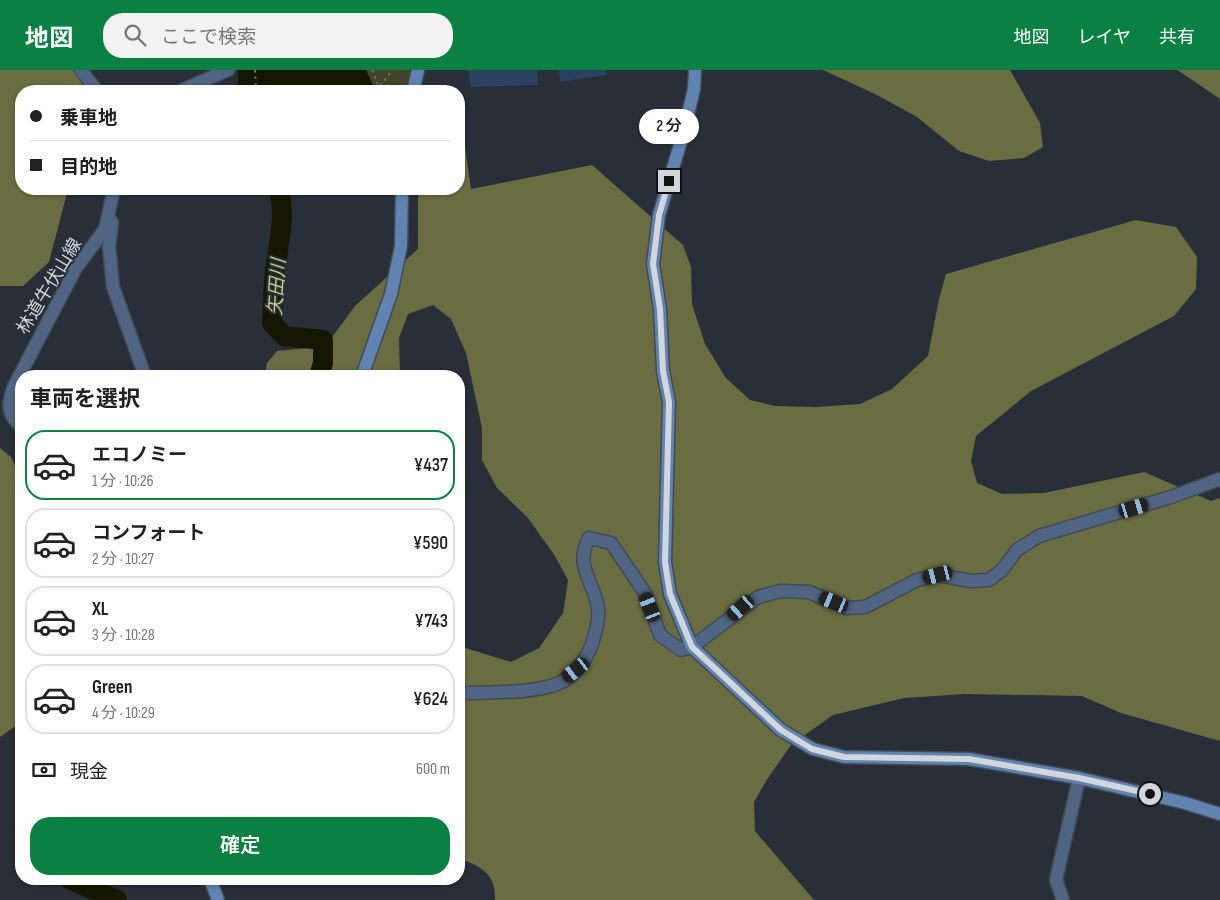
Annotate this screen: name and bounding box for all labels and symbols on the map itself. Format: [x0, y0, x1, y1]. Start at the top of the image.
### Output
callout: 2 分 [639, 108, 699, 144]
route end [658, 170, 680, 192]
street label: 林道牛伏山線 [13, 235, 86, 338]
water label: 矢田川 [264, 256, 291, 316]
car [1117, 496, 1150, 520]
car [921, 564, 954, 586]
car [817, 589, 850, 615]
car [637, 590, 662, 624]
car [724, 592, 757, 624]
car [559, 655, 592, 685]
route start [1139, 783, 1161, 805]

